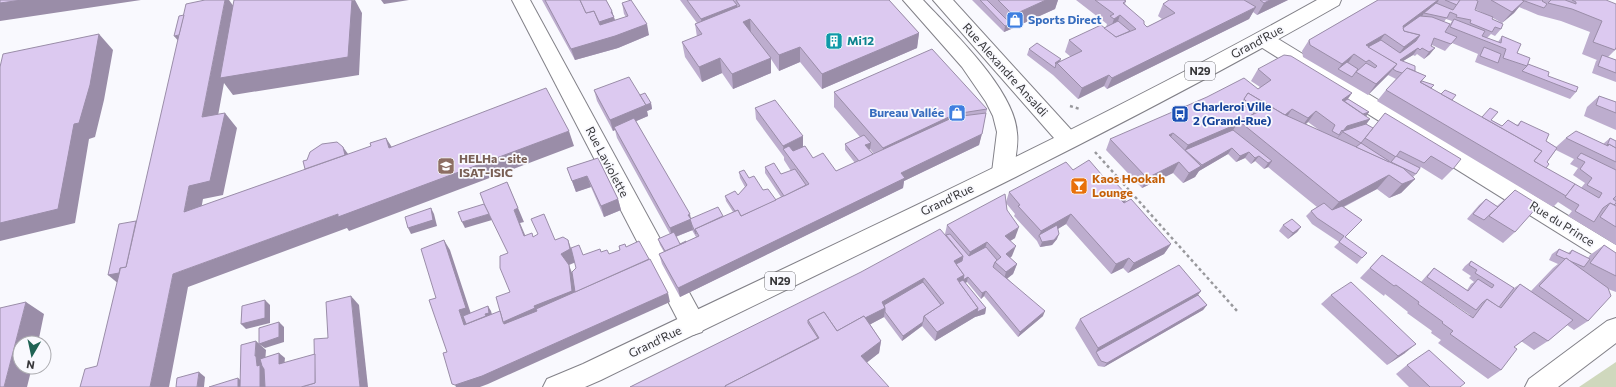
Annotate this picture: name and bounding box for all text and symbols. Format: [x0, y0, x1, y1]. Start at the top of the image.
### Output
shop icon: Sports Direct [1005, 10, 1025, 30]
place label: Sports Direct [1028, 12, 1102, 26]
street label: Rue Alexandre Ansaldi [960, 20, 1051, 119]
street label: Grand'Rue [1228, 22, 1285, 61]
building icon: Mi12 [824, 31, 844, 51]
place label: Mi12 [847, 33, 874, 47]
road number: N29 [1185, 62, 1215, 80]
place label: Charleroi Ville 2 (Grand-Rue) [1193, 99, 1271, 127]
shop icon: Bureau Vallée [947, 103, 967, 123]
bus stop icon: Charleroi Ville 2 (Grand-Rue) [1170, 104, 1190, 124]
place label: Bureau Vallée [869, 105, 944, 119]
street label: Rue Laviolette [583, 124, 632, 199]
place label: HELHa - site ISAT-ISIC [459, 151, 527, 179]
school or university icon: HELHa - site ISAT-ISIC [436, 156, 456, 176]
place label: Kaos Hookah Lounge [1092, 171, 1165, 199]
bar icon: Kaos Hookah Lounge [1069, 176, 1089, 196]
street label: Grand'Rue [918, 180, 975, 218]
street label: Rue du Prince [1528, 198, 1598, 249]
road number: N29 [765, 272, 795, 290]
street label: Grand'Rue [626, 322, 683, 360]
north arrow [12, 335, 52, 375]
text: N [25, 358, 35, 372]

